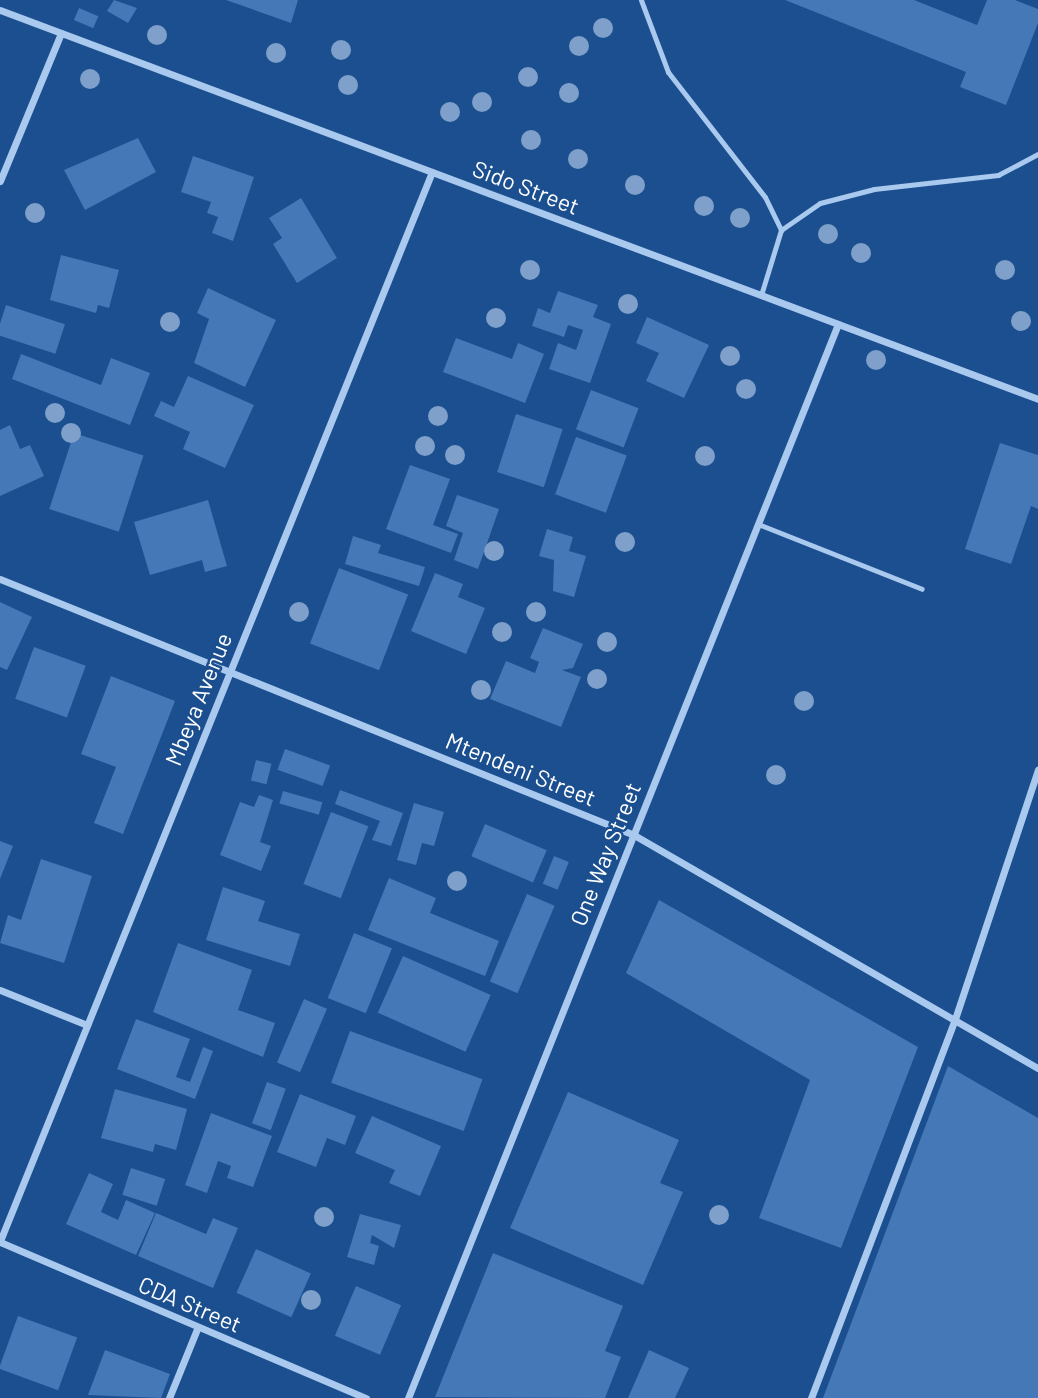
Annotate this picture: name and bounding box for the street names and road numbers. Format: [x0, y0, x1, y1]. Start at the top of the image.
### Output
street label: Sido Street [469, 154, 583, 220]
street label: Mbeya Avenue [159, 629, 237, 769]
street label: Mtendeni Street [442, 726, 600, 812]
street label: One Way Street [564, 778, 646, 930]
street label: CDA Street [134, 1270, 246, 1338]

